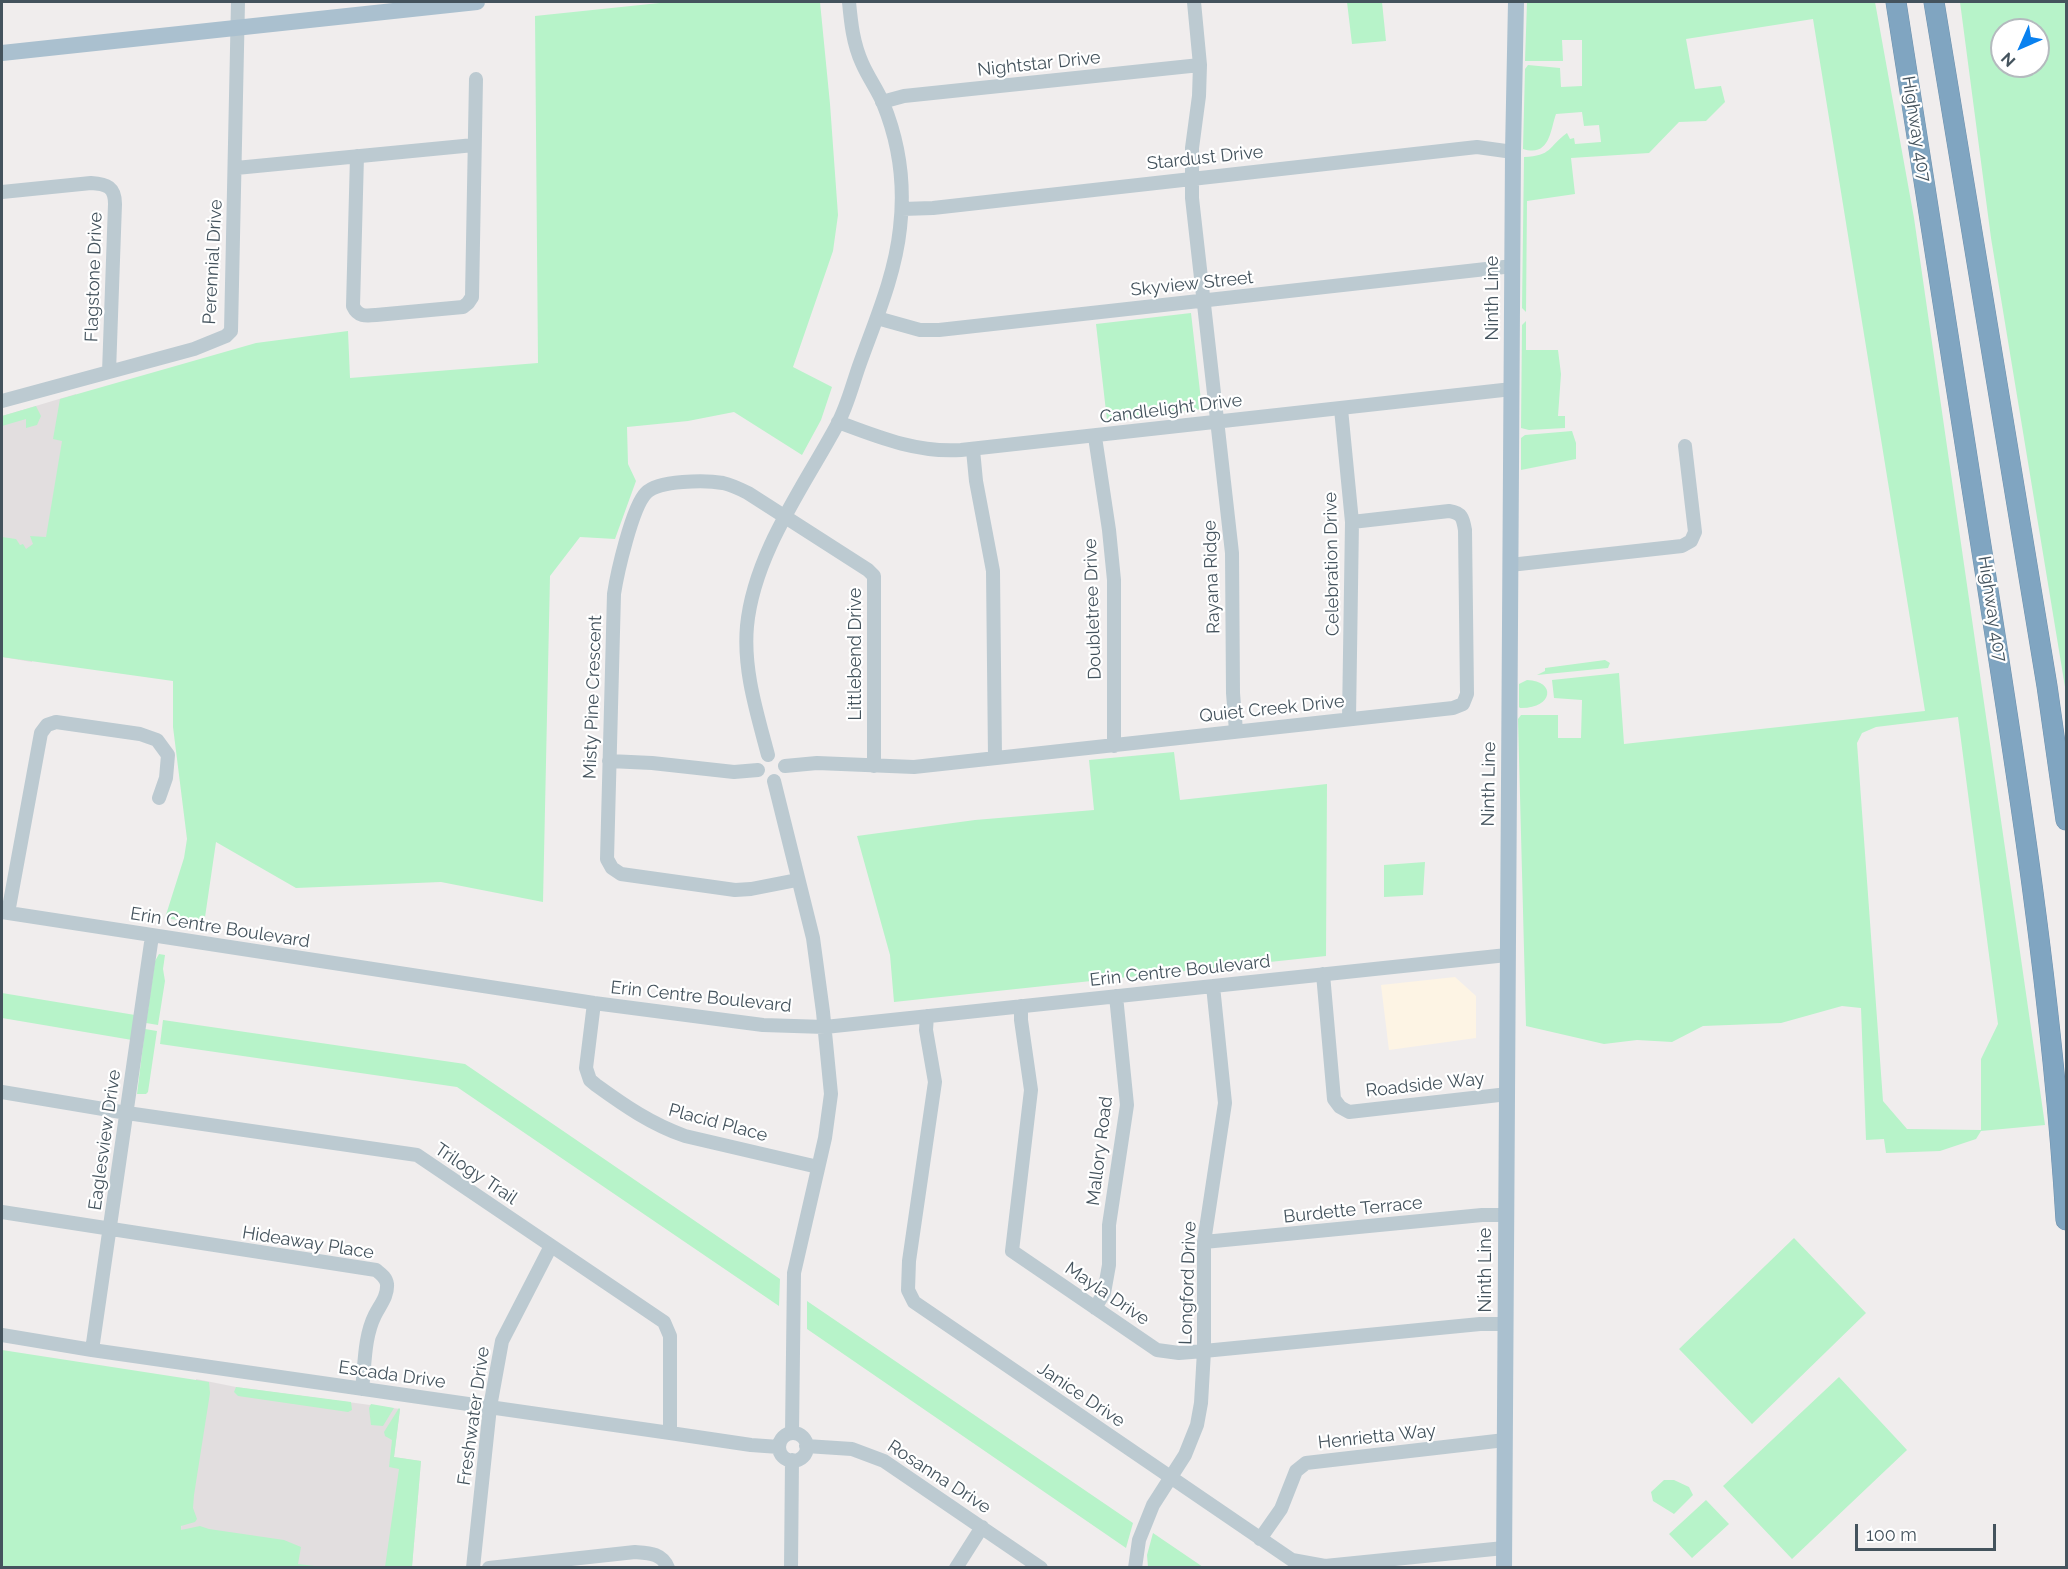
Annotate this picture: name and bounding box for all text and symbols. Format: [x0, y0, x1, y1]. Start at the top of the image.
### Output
north arrow [1990, 18, 2050, 78]
street label: Nightstar Drive [976, 47, 1102, 81]
text: N [1997, 49, 2019, 71]
street label: Highway 407 [1897, 74, 1935, 184]
street label: Stardust Drive [1146, 141, 1264, 175]
street label: Perennial Drive [199, 199, 227, 325]
street label: Flagstone Drive [81, 212, 107, 342]
street label: Ninth Line [1482, 256, 1504, 340]
street label: Skyview Street [1130, 267, 1254, 301]
street label: Candlelight Drive [1099, 390, 1243, 428]
street label: Celebration Drive [1320, 492, 1344, 636]
street label: Rayana Ridge [1199, 520, 1225, 634]
street label: Doubletree Drive [1080, 538, 1106, 680]
street label: Highway 407 [1973, 554, 2011, 664]
street label: Littlebend Drive [845, 588, 867, 720]
street label: Misty Pine Crescent [579, 615, 607, 779]
street label: Quiet Creek Drive [1198, 691, 1346, 727]
street label: Ninth Line [1477, 741, 1501, 827]
street label: Erin Centre Boulevard [129, 903, 311, 953]
street label: Erin Centre Boulevard [1088, 951, 1272, 991]
street label: Erin Centre Boulevard [609, 977, 793, 1017]
street label: Eaglesview Drive [84, 1068, 126, 1212]
street label: Roadside Way [1365, 1068, 1485, 1102]
street label: Mallory Road [1083, 1095, 1117, 1207]
street label: Placid Place [666, 1099, 770, 1147]
street label: Trilogy Trail [431, 1138, 521, 1210]
street label: Burdette Terrace [1282, 1192, 1424, 1228]
street label: Longford Drive [1175, 1221, 1201, 1345]
street label: Hideaway Place [241, 1222, 375, 1264]
street label: Ninth Line [1475, 1228, 1497, 1312]
street label: Mayla Drive [1061, 1258, 1153, 1330]
street label: Freshwater Drive [454, 1345, 494, 1487]
street label: Escada Drive [337, 1357, 447, 1393]
street label: Janice Drive [1033, 1358, 1129, 1432]
street label: Henrietta Way [1317, 1420, 1437, 1454]
street label: Rosanna Drive [883, 1436, 995, 1518]
scale bar [1858, 1512, 1999, 1550]
text: 100 m [1866, 1524, 1917, 1545]

